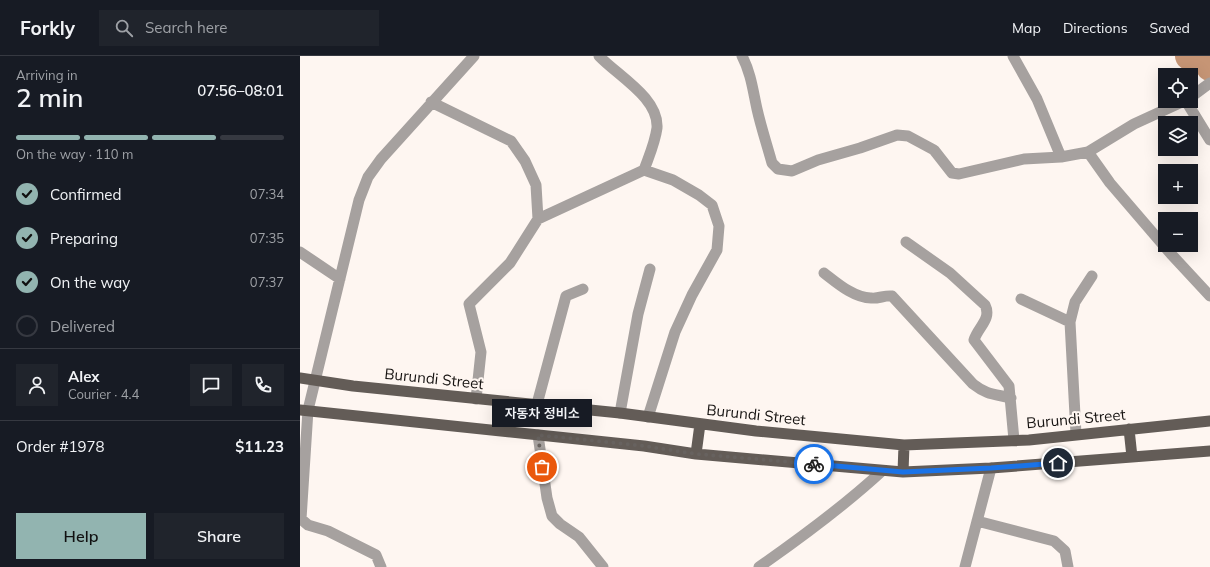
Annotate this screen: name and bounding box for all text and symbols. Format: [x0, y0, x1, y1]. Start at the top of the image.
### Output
search box [99, 10, 379, 46]
text: Forkly [20, 16, 75, 40]
icon: search [113, 17, 135, 39]
text: Search here [145, 18, 227, 37]
text: Map [1012, 19, 1041, 37]
text: Directions [1063, 19, 1128, 37]
text: Saved [1150, 19, 1190, 37]
text: Arriving in [16, 67, 78, 83]
map controls [1158, 68, 1198, 252]
button: locate [1158, 68, 1198, 108]
text: 2 min [16, 81, 84, 114]
text: 07:56–08:01 [197, 81, 284, 100]
button: layers [1158, 116, 1198, 156]
text: On the way · 110 m [16, 146, 133, 162]
button: + [1158, 164, 1198, 204]
icon: check [16, 183, 38, 205]
text: Confirmed [50, 185, 121, 204]
text: 07:34 [250, 186, 284, 202]
button: − [1158, 212, 1198, 252]
icon: check [16, 227, 38, 249]
text: Preparing [50, 229, 118, 248]
text: 07:35 [250, 230, 284, 246]
icon: check [16, 271, 38, 293]
text: On the way [50, 273, 130, 292]
text: 07:37 [250, 274, 284, 290]
text: Delivered [50, 317, 115, 336]
button: person [16, 364, 58, 406]
button: chat [190, 364, 232, 406]
button: phone [242, 364, 284, 406]
street label: Burundi Street [383, 364, 485, 393]
text: Alex [68, 367, 100, 386]
text: Courier · 4.4 [68, 386, 139, 402]
callout: 자동차 정비소 [492, 399, 592, 427]
street label: Burundi Street [705, 400, 807, 429]
text: 자동차 정비소 [504, 405, 580, 421]
street label: Burundi Street [1025, 405, 1126, 432]
text: Order #1978 [16, 437, 104, 456]
text: $11.23 [235, 437, 284, 456]
courier [794, 444, 834, 484]
pin [1041, 446, 1075, 480]
pin [525, 450, 559, 484]
icon: home [1047, 452, 1069, 474]
icon: bike [803, 453, 825, 475]
icon: bag [531, 456, 553, 478]
button: Help [16, 513, 146, 559]
button: Share [154, 513, 284, 559]

